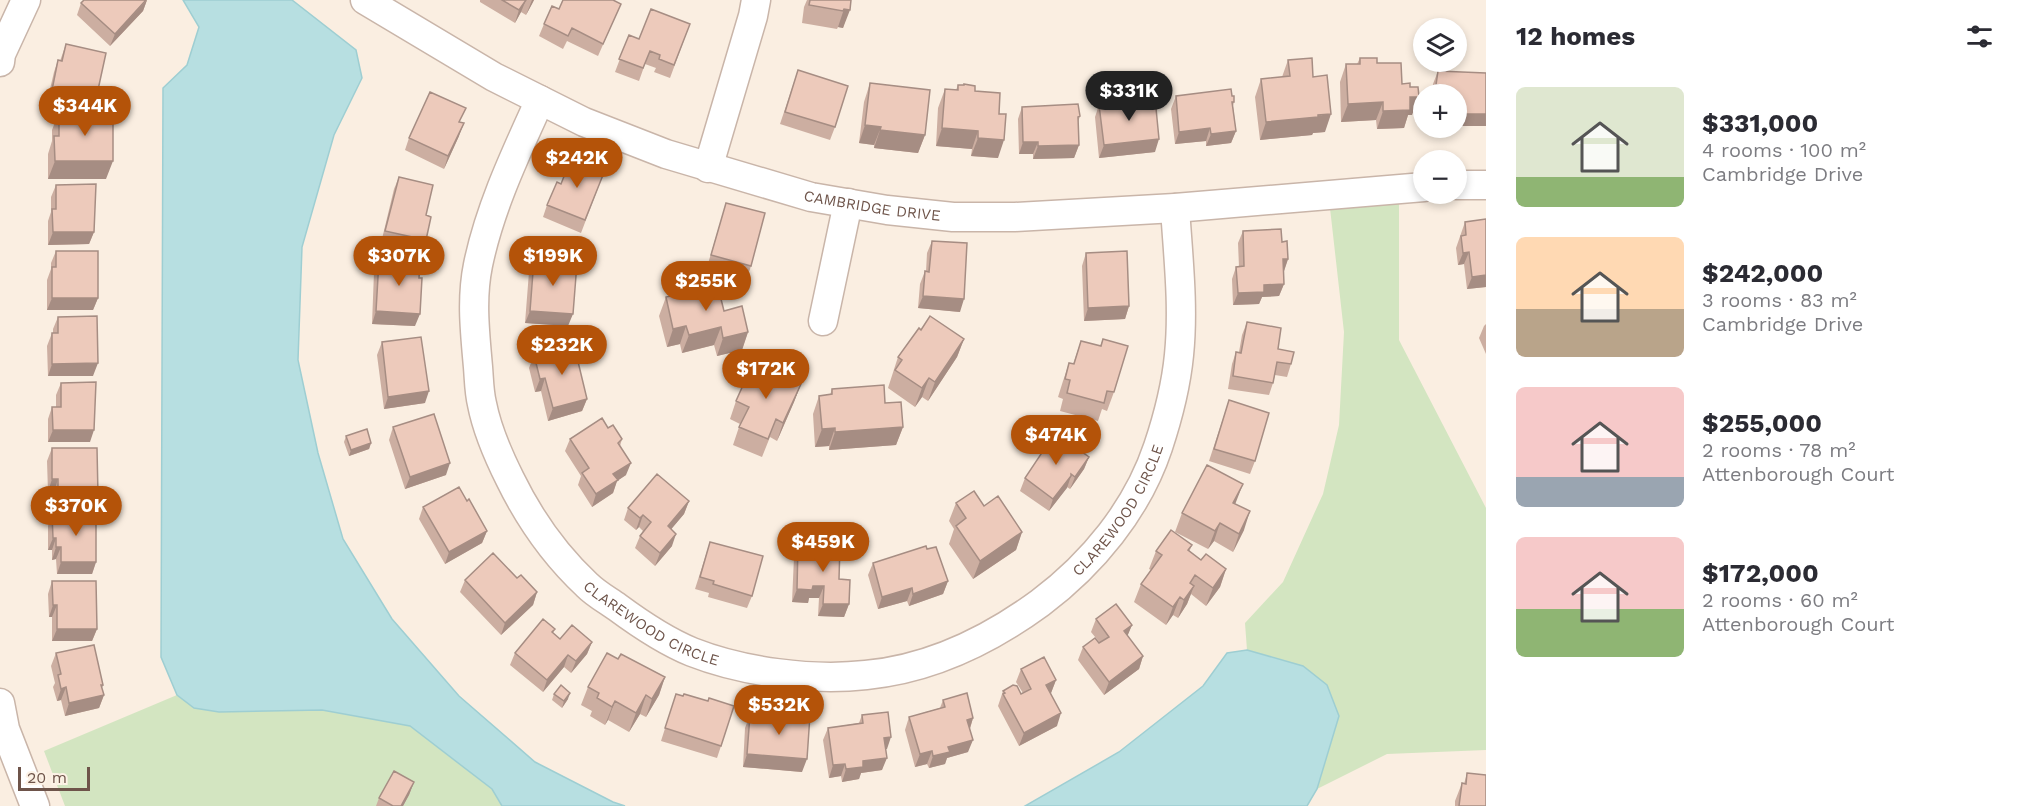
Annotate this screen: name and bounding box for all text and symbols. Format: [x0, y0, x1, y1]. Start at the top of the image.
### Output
map controls [1413, 18, 1467, 204]
button: layers [1413, 18, 1467, 72]
icon: filters [1963, 20, 1996, 53]
text: 12 homes [1516, 21, 1635, 51]
pin: $331K [1087, 71, 1171, 122]
text: $331K [1099, 78, 1159, 102]
button: + [1413, 84, 1467, 138]
pin: $344K [43, 86, 127, 137]
text: $344K [53, 93, 117, 117]
text: $331,000 [1702, 108, 1818, 138]
icon: home [1564, 111, 1636, 183]
pin: $242K [535, 138, 619, 189]
text: 4 rooms · 100 m² [1702, 138, 1866, 162]
text: $242K [546, 145, 608, 169]
button: − [1413, 150, 1467, 204]
text: Cambridge Drive [1702, 162, 1863, 186]
street label: CAMBRIDGE DRIVE [802, 186, 942, 225]
pin: $307K [357, 236, 441, 287]
pin: $199K [511, 236, 595, 287]
text: $307K [367, 243, 431, 267]
text: $199K [523, 243, 583, 267]
text: $242,000 [1702, 258, 1823, 288]
pin: $255K [664, 261, 748, 312]
icon: home [1564, 261, 1636, 333]
text: $255K [675, 268, 737, 292]
text: 3 rooms · 83 m² [1702, 288, 1857, 312]
text: Cambridge Drive [1702, 312, 1863, 336]
pin: $232K [520, 325, 604, 376]
text: $232K [531, 332, 593, 356]
pin: $172K [724, 349, 808, 400]
text: $172K [736, 356, 796, 380]
text: $255,000 [1702, 408, 1822, 438]
icon: home [1564, 411, 1636, 483]
pin: $474K [1014, 415, 1098, 466]
text: $474K [1025, 422, 1087, 446]
text: 2 rooms · 78 m² [1702, 438, 1856, 462]
street label: CLAREWOOD CIRCLE [1069, 442, 1167, 580]
text: Attenborough Court [1702, 462, 1894, 486]
pin: $370K [34, 486, 118, 537]
text: $370K [45, 493, 107, 517]
pin: $459K [781, 522, 865, 573]
text: $459K [791, 529, 855, 553]
text: $172,000 [1702, 558, 1819, 588]
icon: home [1564, 561, 1636, 633]
street label: CLAREWOOD CIRCLE [580, 577, 721, 670]
text: 2 rooms · 60 m² [1702, 588, 1858, 612]
text: Attenborough Court [1702, 612, 1894, 636]
pin: $532K [737, 685, 821, 736]
text: $532K [748, 692, 810, 716]
scale bar [18, 764, 90, 792]
text: 20 m [27, 768, 67, 787]

